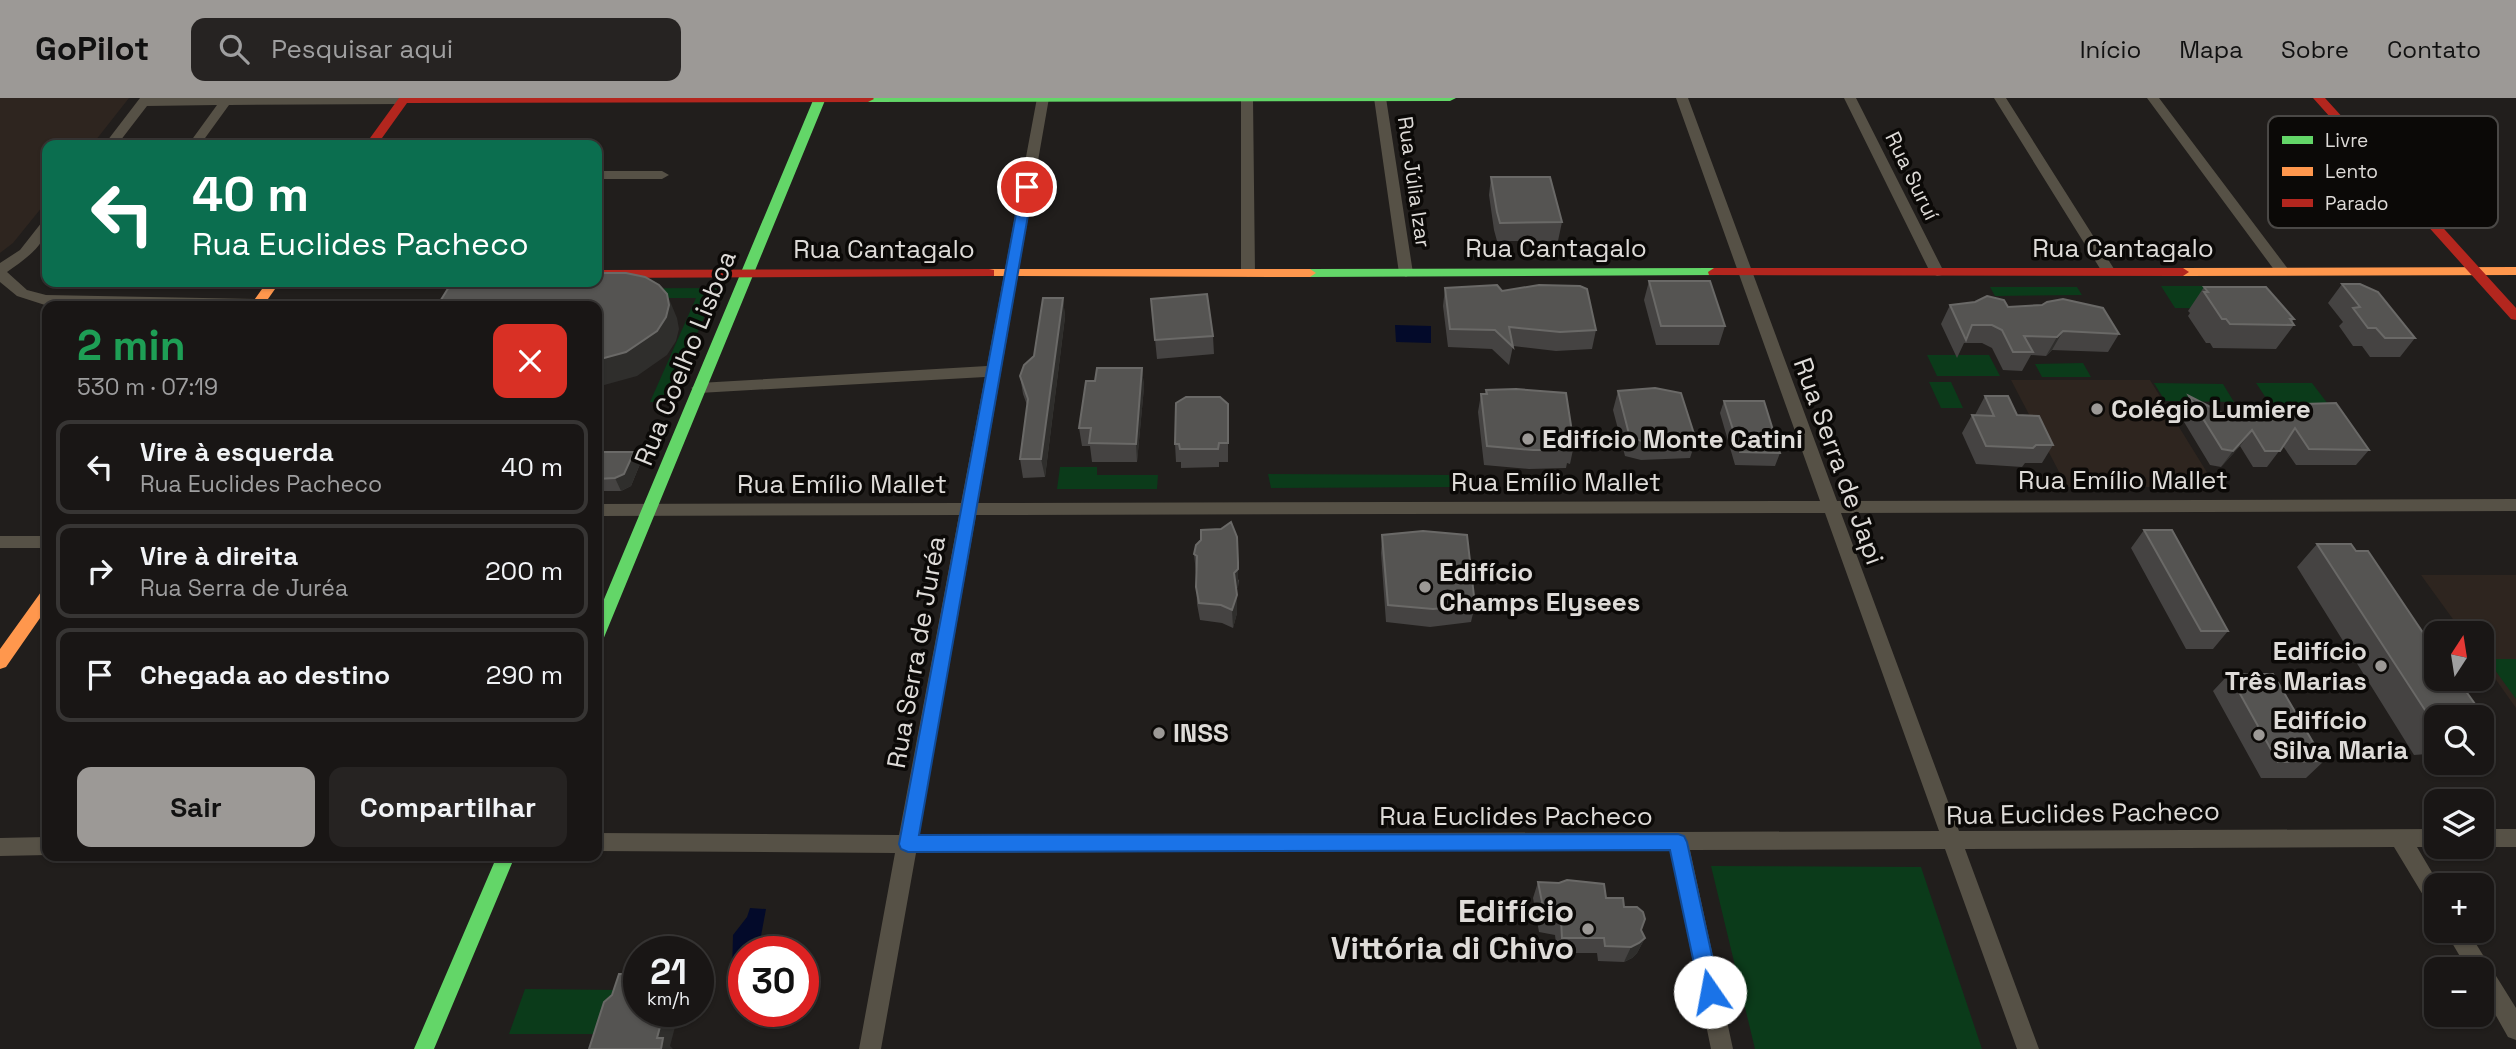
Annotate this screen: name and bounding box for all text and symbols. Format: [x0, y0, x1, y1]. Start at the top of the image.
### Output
search box [191, 18, 681, 81]
text: GoPilot [35, 28, 149, 70]
icon: search [215, 30, 253, 68]
text: Pesquisar aqui [271, 32, 453, 66]
text: Início [2080, 34, 2141, 65]
text: Mapa [2179, 34, 2243, 65]
text: Sobre [2281, 34, 2349, 65]
text: Contato [2387, 34, 2481, 65]
street label: Rua Júlia Izar [1392, 115, 1437, 249]
legend [2268, 116, 2498, 228]
street label: Rua Suruí [1879, 127, 1946, 225]
text: Livre [2325, 128, 2368, 153]
pin [997, 157, 1057, 217]
text: Lento [2325, 159, 2378, 184]
text: 40 m [192, 163, 309, 225]
icon: left [77, 168, 168, 259]
icon: arrive [1008, 168, 1046, 206]
text: Parado [2325, 191, 2389, 216]
text: Rua Euclides Pacheco [192, 224, 529, 264]
street label: Rua Cantagalo [1465, 231, 1647, 265]
street label: Rua Cantagalo [2032, 231, 2214, 265]
street label: Rua Cantagalo [793, 232, 975, 266]
street label: Rua Coelho Lisboa [626, 245, 744, 471]
text: 2 min [77, 319, 186, 372]
button: close [493, 324, 567, 398]
street label: Rua Serra de Japi [1786, 353, 1892, 569]
text: 530 m · 07:19 [77, 372, 218, 402]
place label: Colégio Lumiere [2111, 392, 2311, 426]
marker: Colégio Lumiere [2089, 401, 2105, 417]
place label: Edifício Monte Catini [1542, 422, 1803, 456]
marker: Edifício Monte Catini [1520, 431, 1536, 447]
text: Vire à esquerda [140, 435, 334, 469]
icon: left [81, 448, 119, 486]
text: 40 m [501, 450, 563, 484]
street label: Rua Emílio Mallet [2018, 463, 2228, 497]
street label: Rua Emílio Mallet [1451, 465, 1661, 499]
street label: Rua Emílio Mallet [737, 467, 947, 501]
text: Rua Euclides Pacheco [140, 469, 382, 499]
street label: Rua Serra de Juréa [879, 533, 953, 771]
text: Vire à direita [140, 539, 298, 573]
icon: right [81, 552, 119, 590]
text: 200 m [485, 554, 563, 588]
place label: Edifício Champs Elysees [1439, 555, 1640, 619]
text: Rua Serra de Juréa [140, 573, 348, 603]
marker: Edifício Champs Elysees [1417, 579, 1433, 595]
north arrow [2424, 621, 2494, 691]
map controls [2424, 621, 2494, 1027]
place label: Edifício Três Marias [2225, 634, 2367, 698]
icon: arrive [81, 656, 119, 694]
text: Chegada ao destino [140, 658, 390, 692]
text: 290 m [486, 658, 563, 692]
marker: Edifício Três Marias [2373, 658, 2389, 674]
place label: Edifício Silva Maria [2273, 703, 2408, 767]
button: search [2424, 705, 2494, 775]
place label: INSS [1173, 716, 1229, 750]
marker: INSS [1151, 725, 1167, 741]
marker: Edifício Silva Maria [2251, 727, 2267, 743]
button: Sair [77, 767, 315, 847]
button: Compartilhar [329, 767, 567, 847]
button: layers [2424, 789, 2494, 859]
street label: Rua Euclides Pacheco [1946, 794, 2220, 832]
street label: Rua Euclides Pacheco [1379, 799, 1653, 833]
button: + [2424, 873, 2494, 943]
place label: Edifício Vittória di Chivo [1331, 891, 1574, 968]
marker: Edifício Vittória di Chivo [1580, 921, 1596, 937]
speed limit sign: 30 [728, 936, 819, 1027]
text: 21 [650, 950, 687, 994]
position arrow [1673, 955, 1747, 1029]
button: − [2424, 957, 2494, 1027]
text: km/h [647, 987, 690, 1010]

